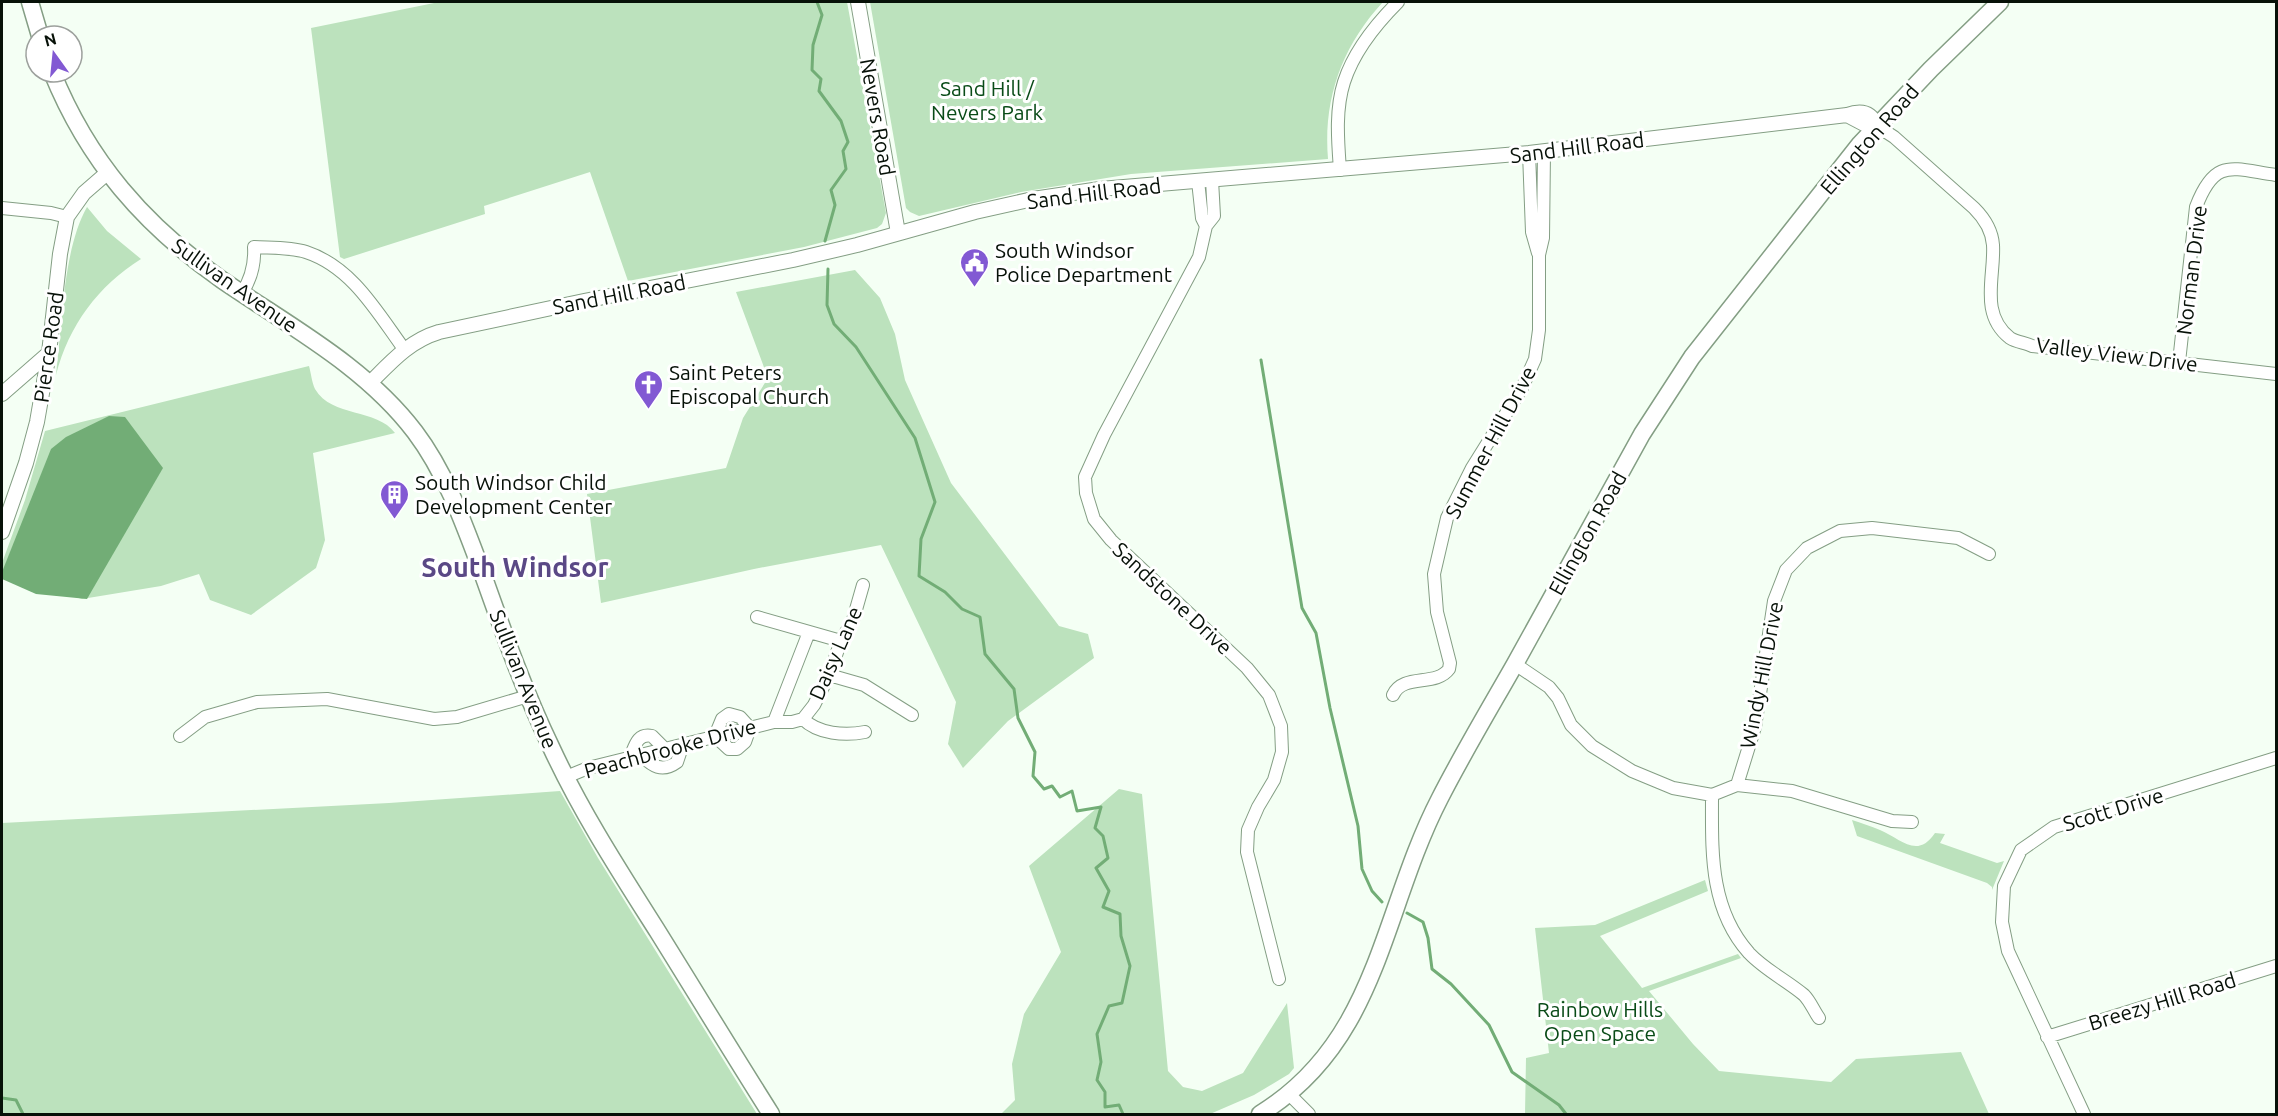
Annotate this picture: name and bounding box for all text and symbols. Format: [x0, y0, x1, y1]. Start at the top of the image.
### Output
north arrow [24, 24, 84, 84]
text: N [42, 29, 58, 50]
street label: Nevers Road [856, 56, 900, 178]
park label: Sand Hill / Nevers Park [931, 76, 1043, 124]
street label: Ellington Road [1815, 79, 1923, 199]
street label: Sand Hill Road [1509, 127, 1645, 167]
street label: Sand Hill Road [1026, 173, 1162, 213]
street label: Norman Drive [2171, 204, 2211, 336]
street label: Sullivan Avenue [168, 233, 302, 337]
place label: South Windsor Police Department [995, 238, 1172, 286]
public building icon: South Windsor Police Department [958, 246, 990, 288]
street label: Sand Hill Road [551, 269, 687, 319]
street label: Pierce Road [28, 290, 68, 404]
street label: Valley View Drive [2035, 332, 2199, 376]
place label: Saint Peters Episcopal Church [669, 360, 829, 408]
street label: Summer Hill Drive [1440, 362, 1540, 522]
church icon: Saint Peters Episcopal Church [632, 368, 664, 410]
street label: Ellington Road [1543, 467, 1631, 599]
place label: South Windsor Child Development Center [415, 470, 612, 518]
building icon: South Windsor Child Development Center [378, 478, 410, 520]
street label: Sandstone Drive [1109, 537, 1237, 659]
district label: South Windsor [421, 552, 609, 582]
street label: Windy Hill Drive [1735, 599, 1787, 751]
street label: Daisy Lane [804, 603, 866, 703]
street label: Sullivan Avenue [485, 606, 563, 752]
street label: Peachbrooke Drive [581, 713, 759, 783]
street label: Scott Drive [2060, 782, 2166, 836]
street label: Breezy Hill Road [2085, 967, 2239, 1035]
park label: Rainbow Hills Open Space [1537, 997, 1663, 1045]

